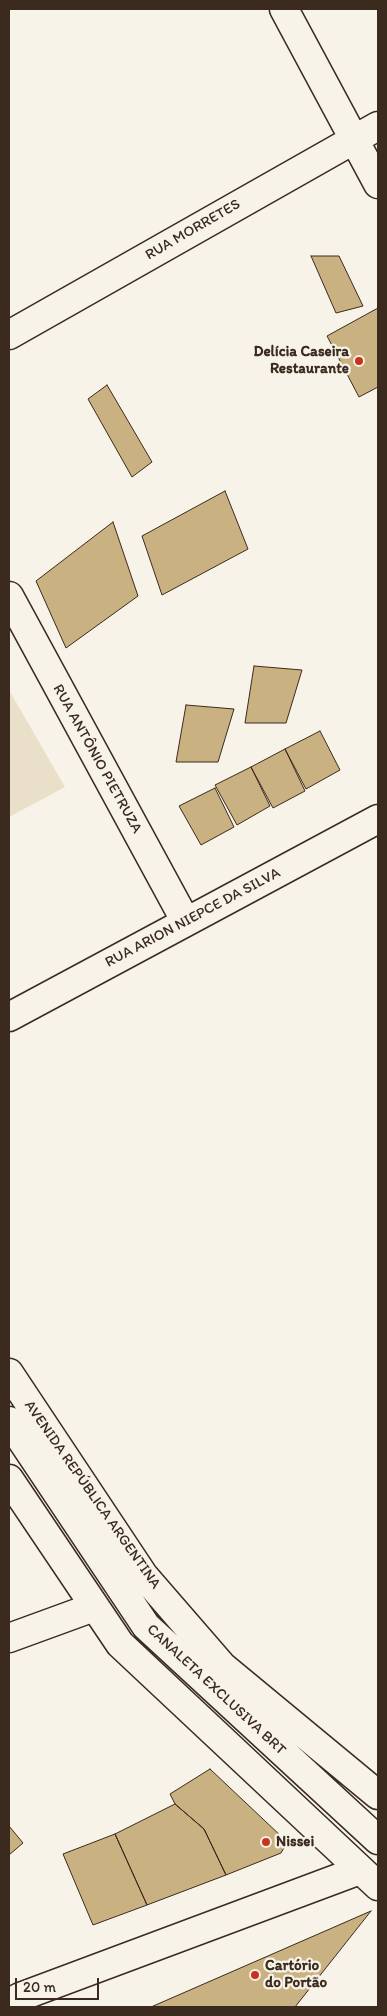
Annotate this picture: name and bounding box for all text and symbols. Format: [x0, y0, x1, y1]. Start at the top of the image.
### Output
street label: RUA MORRETES [142, 196, 244, 264]
place label: Delícia Caseira Restaurante [253, 343, 349, 378]
marker: Delícia Caseira Restaurante [353, 355, 365, 367]
street label: RUA ANTÔNIO PIETRUZA [49, 681, 145, 837]
street label: RUA ARION NIEPCE DA SILVA [102, 864, 284, 972]
street label: AVENIDA REPÚBLICA ARGENTINA [20, 1397, 164, 1593]
street label: CANALETA EXCLUSIVA BRT [143, 1621, 289, 1759]
place label: Nissei [276, 1833, 314, 1851]
marker: Nissei [260, 1836, 272, 1848]
place label: Cartório do Portão [265, 1957, 327, 1992]
scale bar [18, 1968, 101, 2000]
marker: Cartório do Portão [249, 1969, 261, 1981]
text: 20 m [23, 1978, 56, 1996]

